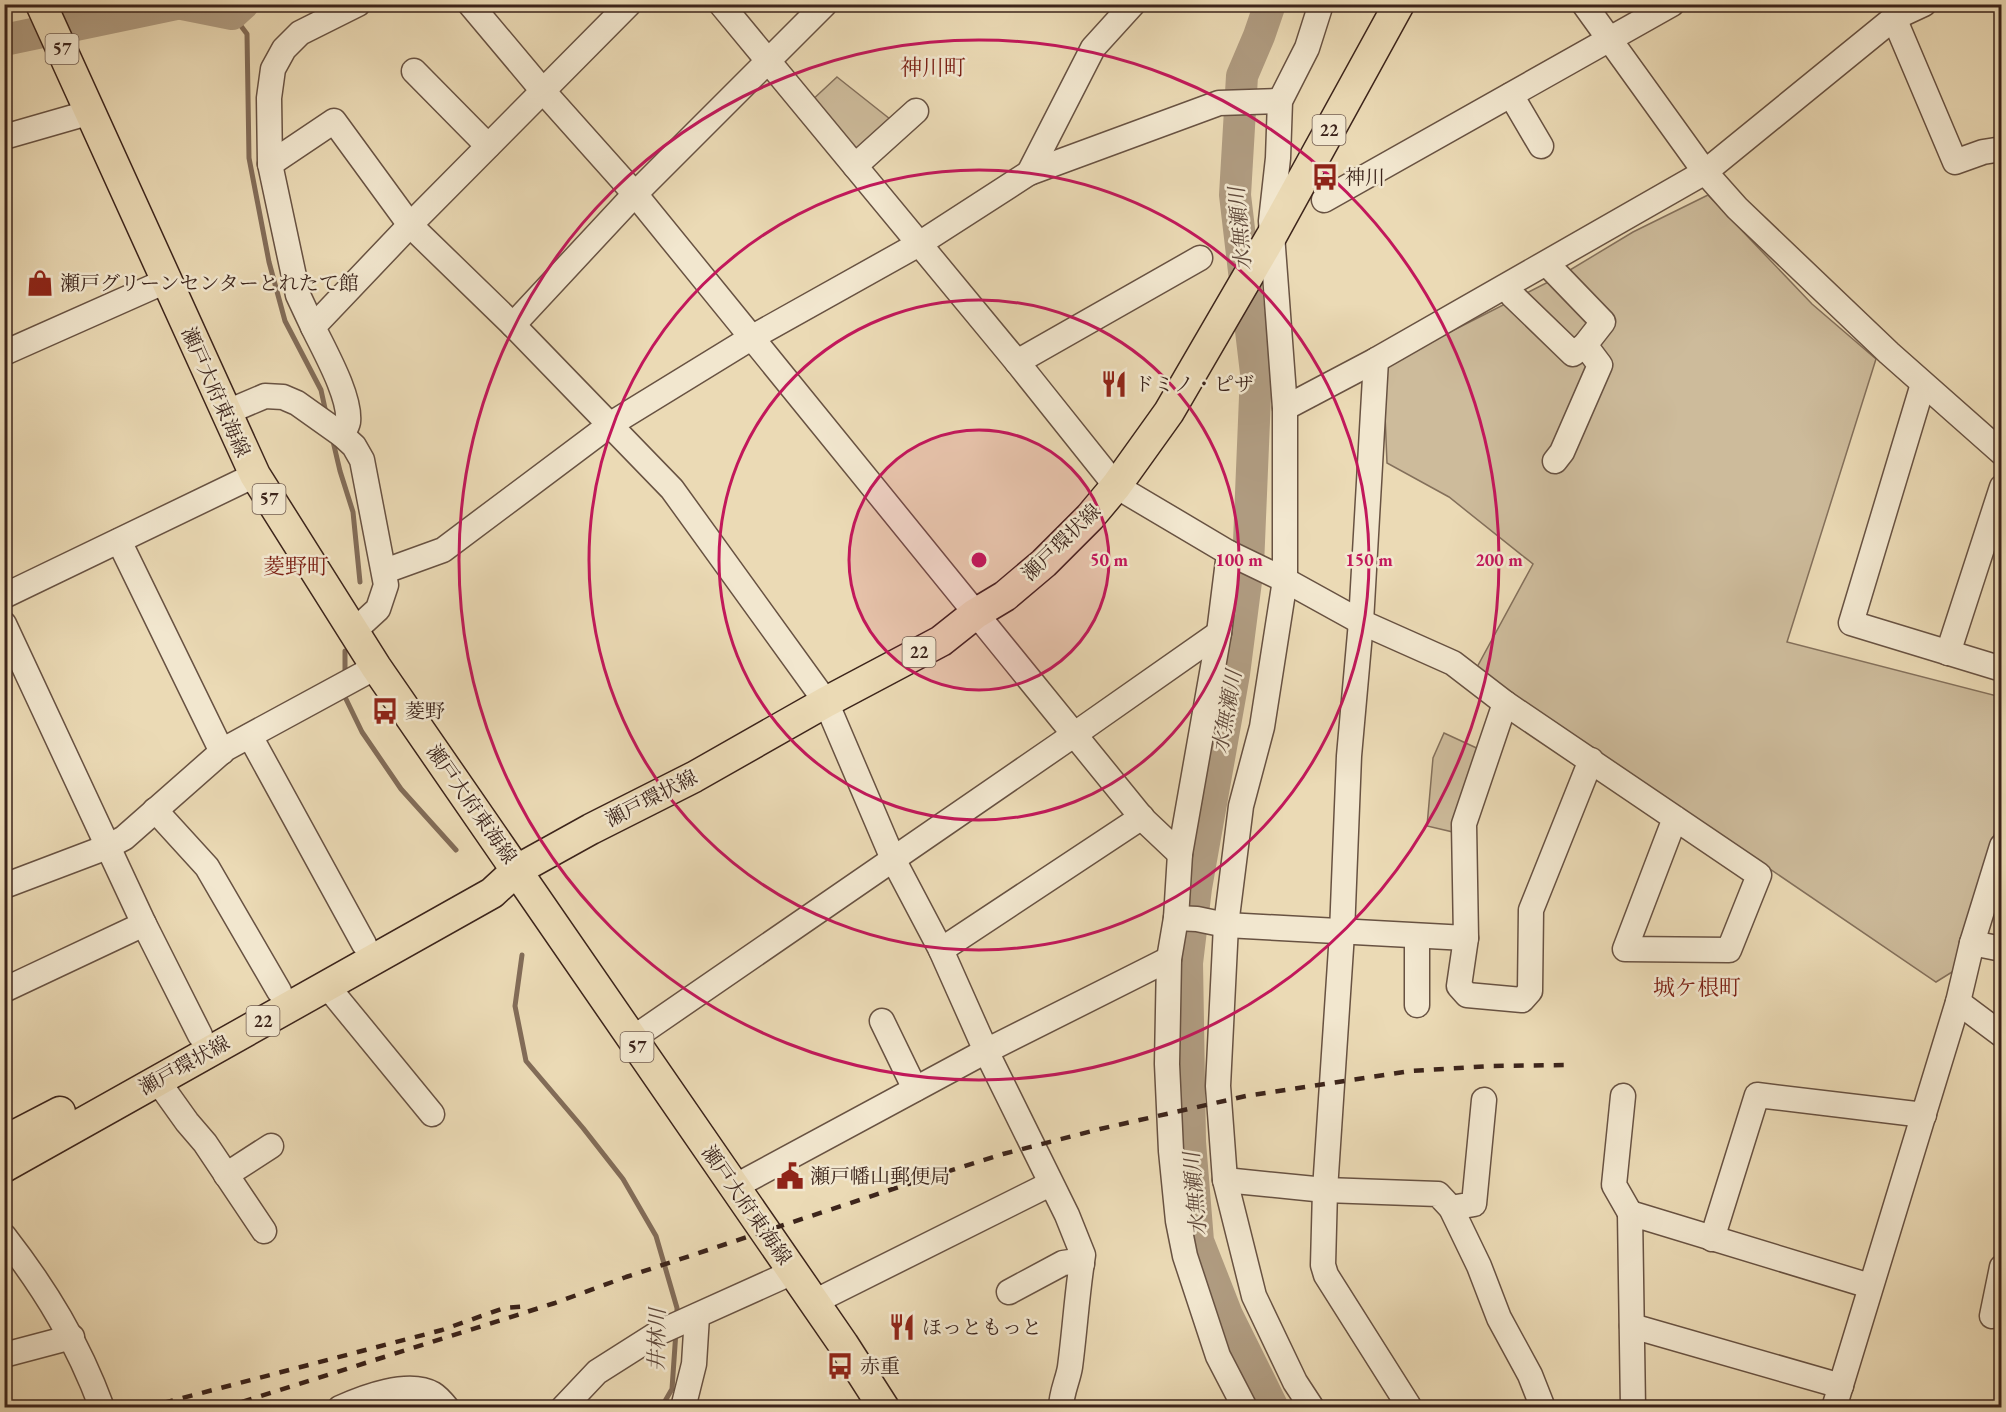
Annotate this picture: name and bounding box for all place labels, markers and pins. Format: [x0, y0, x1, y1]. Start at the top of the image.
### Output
bus stop icon: 神川 [1310, 162, 1340, 192]
place label: 神川 [1345, 164, 1385, 190]
shop icon: 瀬戸グリーンセンターとれたて館 [25, 268, 55, 298]
place label: 瀬戸グリーンセンターとれたて館 [60, 270, 359, 296]
restaurant icon: ドミノ・ピザ [1099, 369, 1129, 399]
place label: ドミノ・ピザ [1134, 371, 1254, 397]
centre of rings [969, 550, 989, 570]
bus stop icon: 菱野 [370, 696, 400, 726]
place label: 菱野 [405, 698, 445, 724]
public building icon: 瀬戸幡山郵便局 [775, 1161, 805, 1191]
place label: 瀬戸幡山郵便局 [810, 1163, 950, 1189]
restaurant icon: ほっともっと [887, 1312, 917, 1342]
place label: ほっともっと [922, 1314, 1042, 1340]
bus stop icon: 赤重 [825, 1351, 855, 1381]
place label: 赤重 [860, 1353, 900, 1379]

